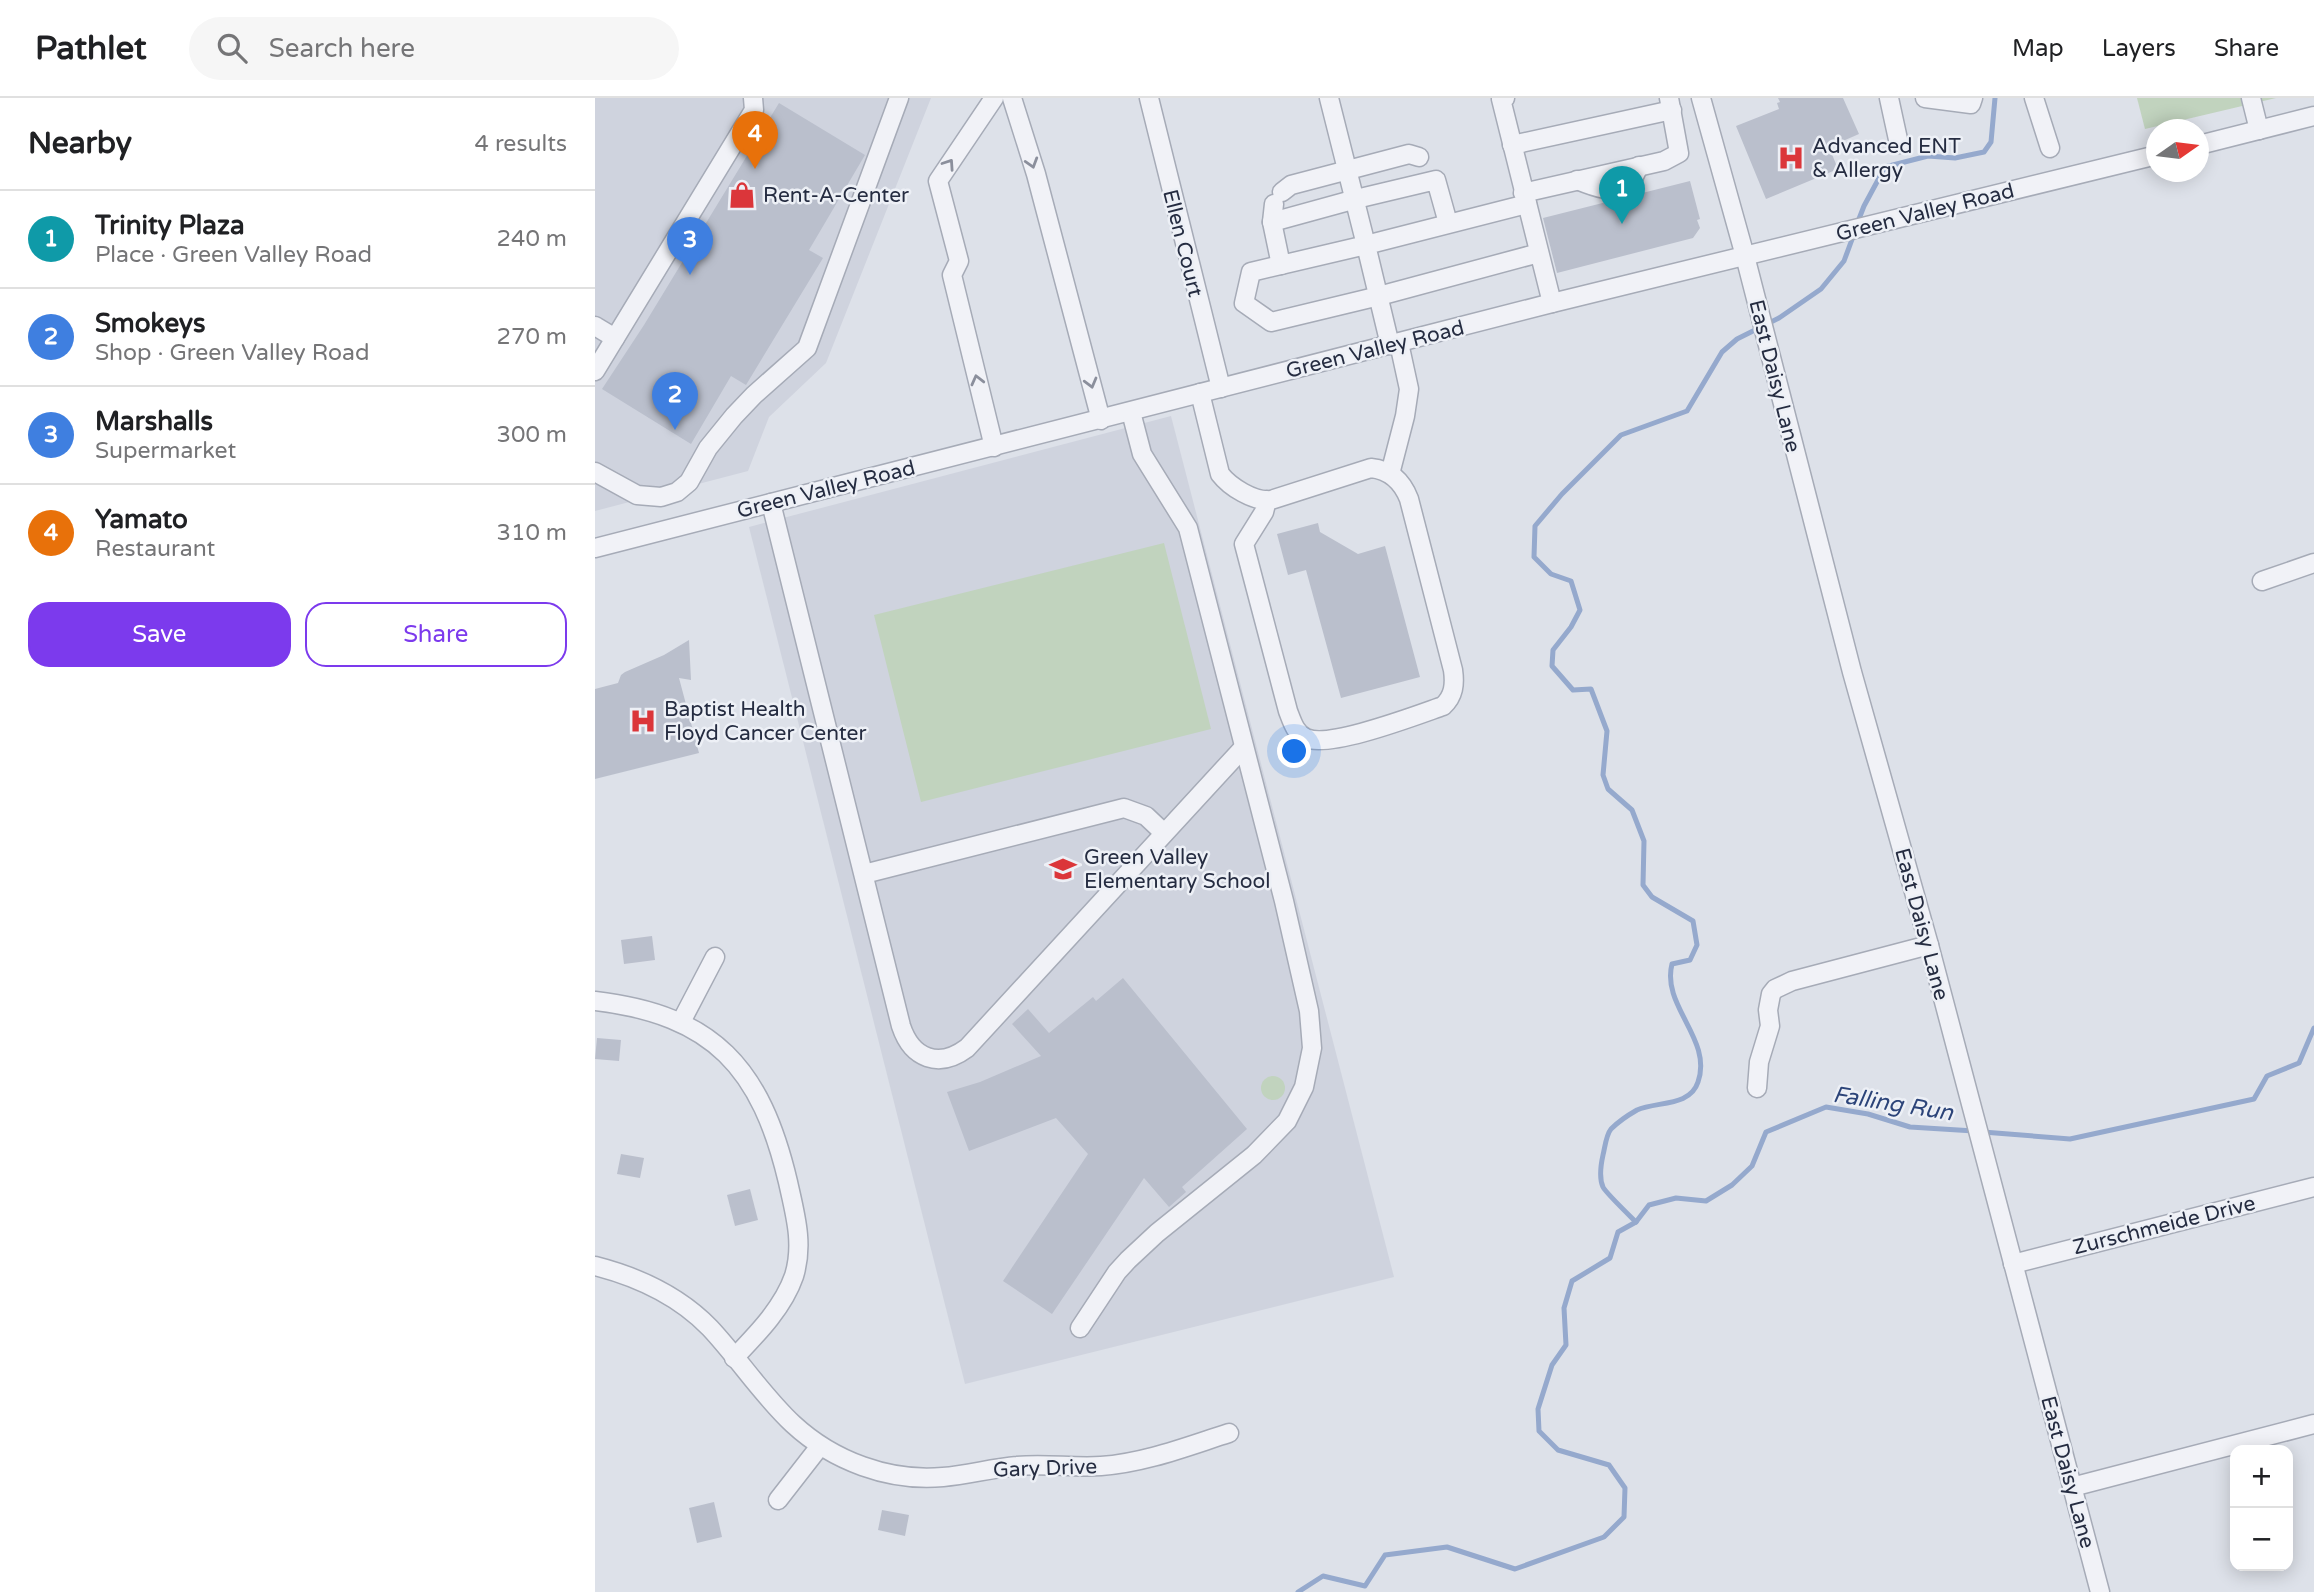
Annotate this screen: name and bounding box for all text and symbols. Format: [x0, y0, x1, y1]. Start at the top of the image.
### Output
search box [189, 17, 679, 80]
text: Pathlet [35, 29, 147, 68]
icon: search [213, 29, 251, 67]
text: Search here [269, 33, 415, 64]
text: Map [2012, 34, 2064, 63]
text: Layers [2102, 34, 2176, 63]
text: Share [2214, 34, 2279, 63]
pin: 4 [732, 111, 778, 169]
north arrow [2146, 119, 2209, 182]
text: Nearby [28, 125, 132, 162]
text: 4 results [474, 130, 567, 158]
place label: Advanced ENT & Allergy [1812, 134, 1961, 183]
hospital icon: Advanced ENT & Allergy [1776, 143, 1806, 173]
one-way arrow [1024, 157, 1039, 169]
one-way arrow [941, 159, 953, 172]
pin: 1 [1599, 166, 1645, 224]
street label: Green Valley Road [1833, 178, 2017, 247]
shop icon: Rent-A-Center [727, 180, 757, 210]
place label: Rent-A-Center [763, 183, 909, 208]
street label: Ellen Court [1157, 187, 1208, 299]
text: Trinity Plaza [95, 210, 245, 241]
pin: 3 [667, 217, 713, 275]
text: 1 [44, 225, 58, 253]
text: 240 m [497, 225, 567, 253]
text: Place · Green Valley Road [95, 241, 372, 269]
street label: East Daisy Lane [1743, 297, 1806, 455]
text: Smokeys [95, 308, 205, 339]
street label: Green Valley Road [1283, 315, 1467, 384]
text: 2 [44, 323, 58, 351]
text: 270 m [497, 323, 567, 351]
text: Shop · Green Valley Road [95, 339, 369, 367]
pin: 2 [652, 372, 698, 430]
one-way arrow [971, 375, 986, 387]
one-way arrow [1083, 377, 1097, 389]
text: Marshalls [95, 406, 213, 437]
text: 3 [44, 421, 58, 449]
text: 300 m [497, 421, 567, 449]
text: Supermarket [95, 437, 236, 465]
street label: Green Valley Road [734, 455, 918, 524]
text: Yamato [95, 504, 188, 535]
text: 4 [44, 519, 58, 547]
text: 310 m [497, 519, 567, 547]
text: Restaurant [95, 535, 215, 563]
button: Save [28, 602, 291, 667]
button: Share [305, 602, 567, 667]
place label: Baptist Health Floyd Cancer Center [664, 697, 866, 746]
hospital icon: Baptist Health Floyd Cancer Center [628, 706, 658, 736]
your location [1277, 734, 1311, 768]
place label: Green Valley Elementary School [1084, 845, 1271, 894]
street label: East Daisy Lane [1889, 845, 1954, 1003]
school or university icon: Green Valley Elementary School [1048, 854, 1078, 884]
water label: Falling Run [1831, 1081, 1956, 1127]
street label: Zurschmeide Drive [2070, 1191, 2258, 1260]
street label: East Daisy Lane [2035, 1393, 2100, 1551]
map controls [2230, 1445, 2293, 1571]
button: + [2230, 1445, 2293, 1508]
street label: Gary Drive [993, 1454, 1098, 1483]
button: − [2230, 1508, 2293, 1571]

